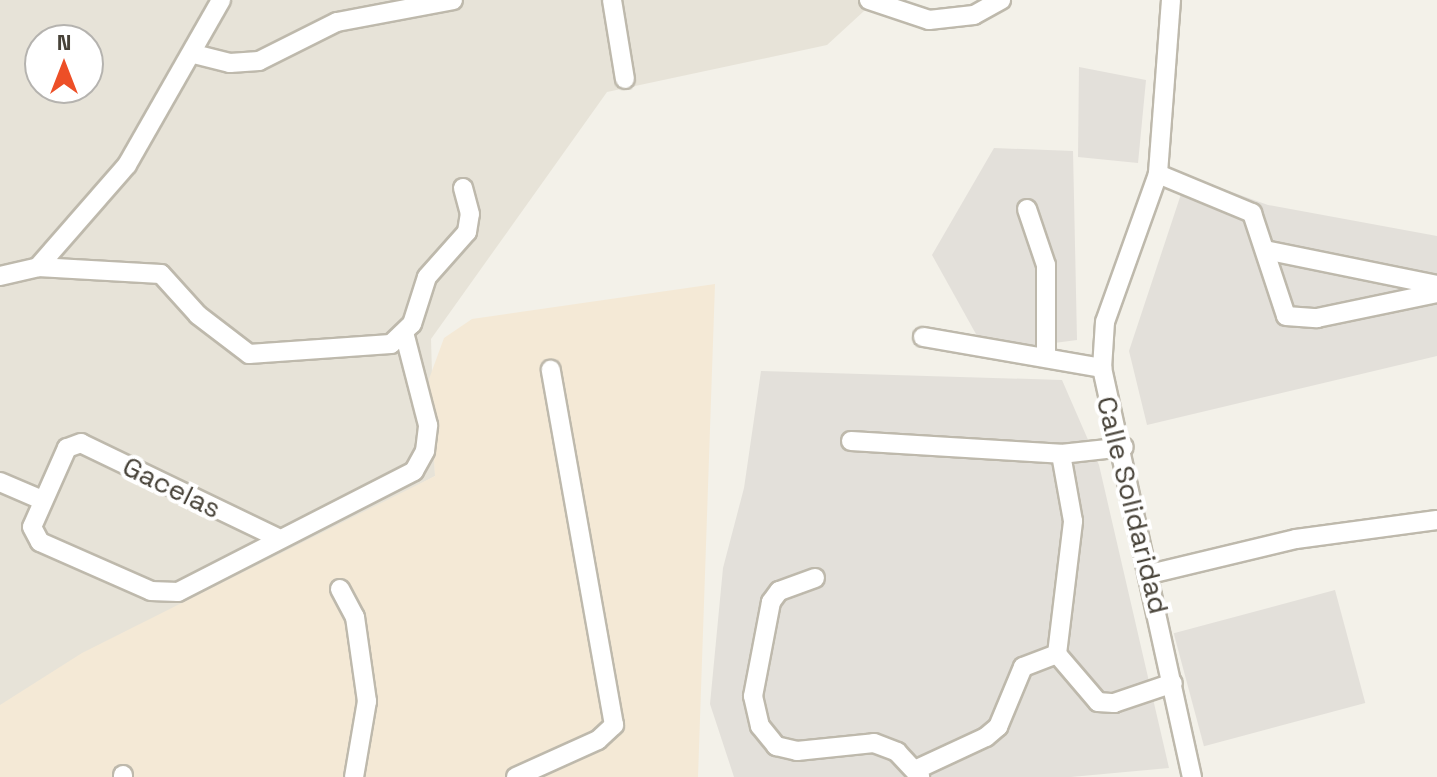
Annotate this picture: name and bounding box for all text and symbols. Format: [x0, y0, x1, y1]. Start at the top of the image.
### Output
north arrow [24, 24, 104, 104]
text: N [57, 28, 71, 56]
street label: Calle Solidaridad [1090, 393, 1176, 617]
street label: Gacelas [117, 449, 227, 525]

